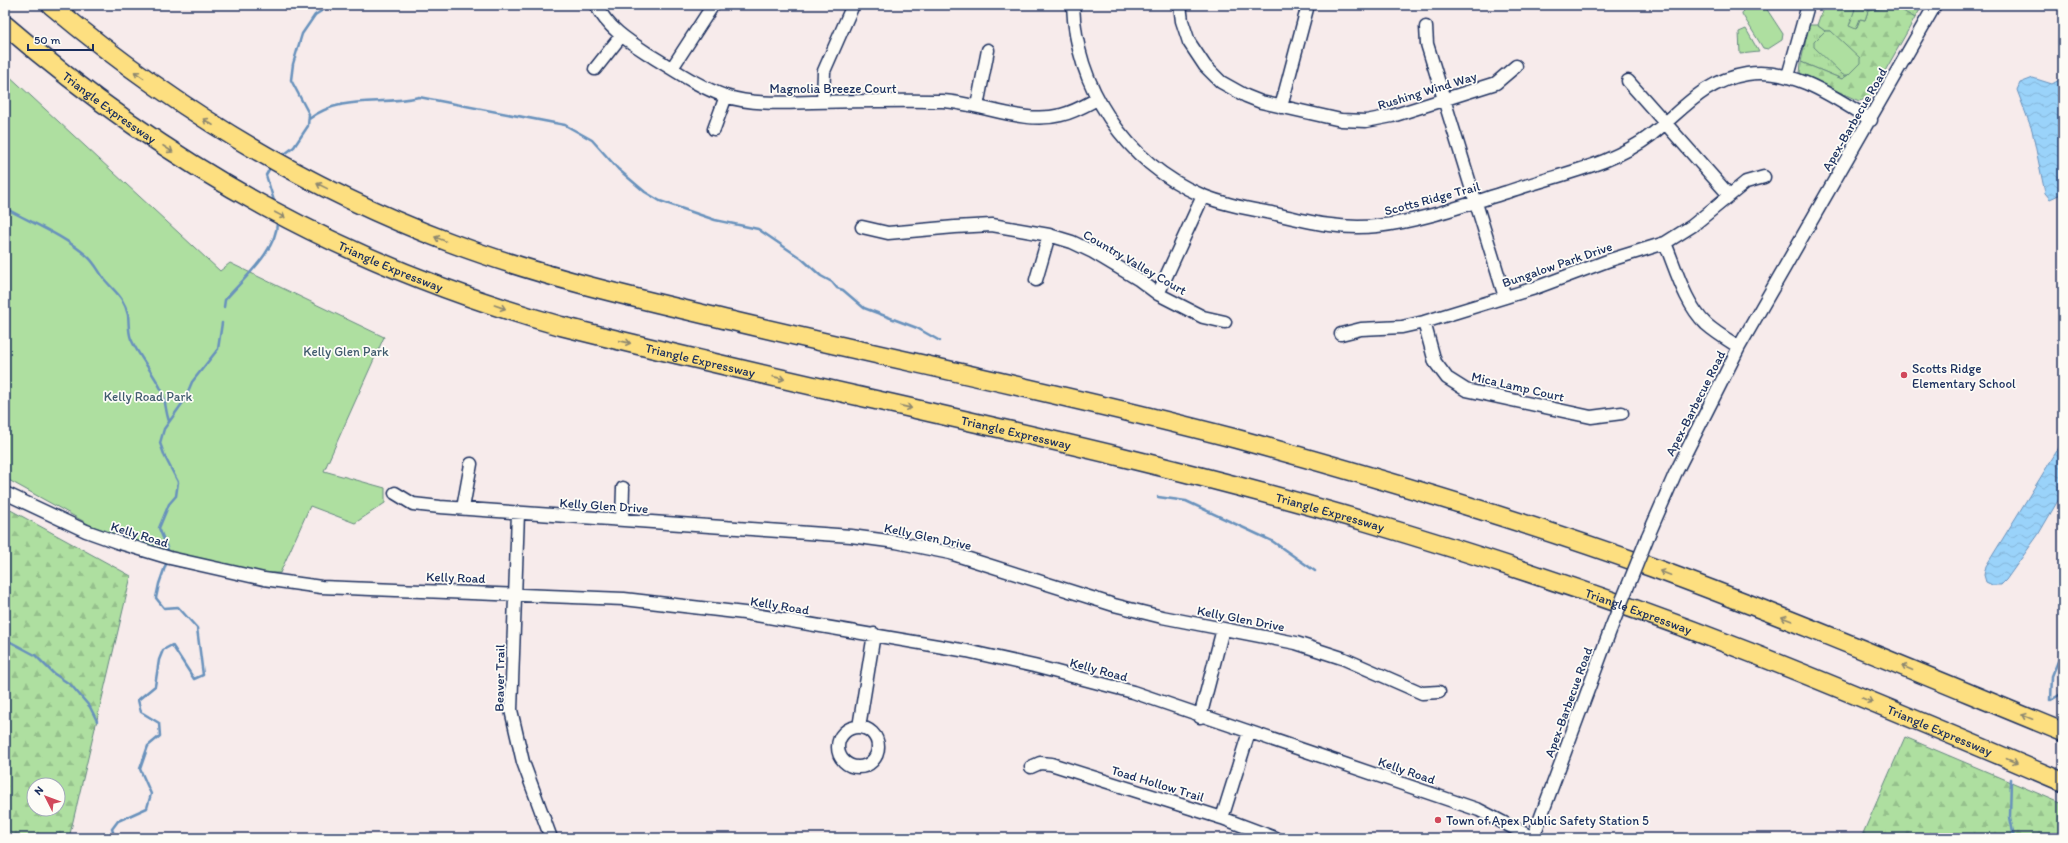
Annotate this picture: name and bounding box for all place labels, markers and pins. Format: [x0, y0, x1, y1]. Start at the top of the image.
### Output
place label: Scotts Ridge Elementary School [1912, 361, 2016, 391]
marker: Scotts Ridge Elementary School [1899, 370, 1909, 380]
place label: Town of Apex Public Safety Station 5 [1446, 813, 1649, 828]
marker: Town of Apex Public Safety Station 5 [1433, 815, 1443, 825]

